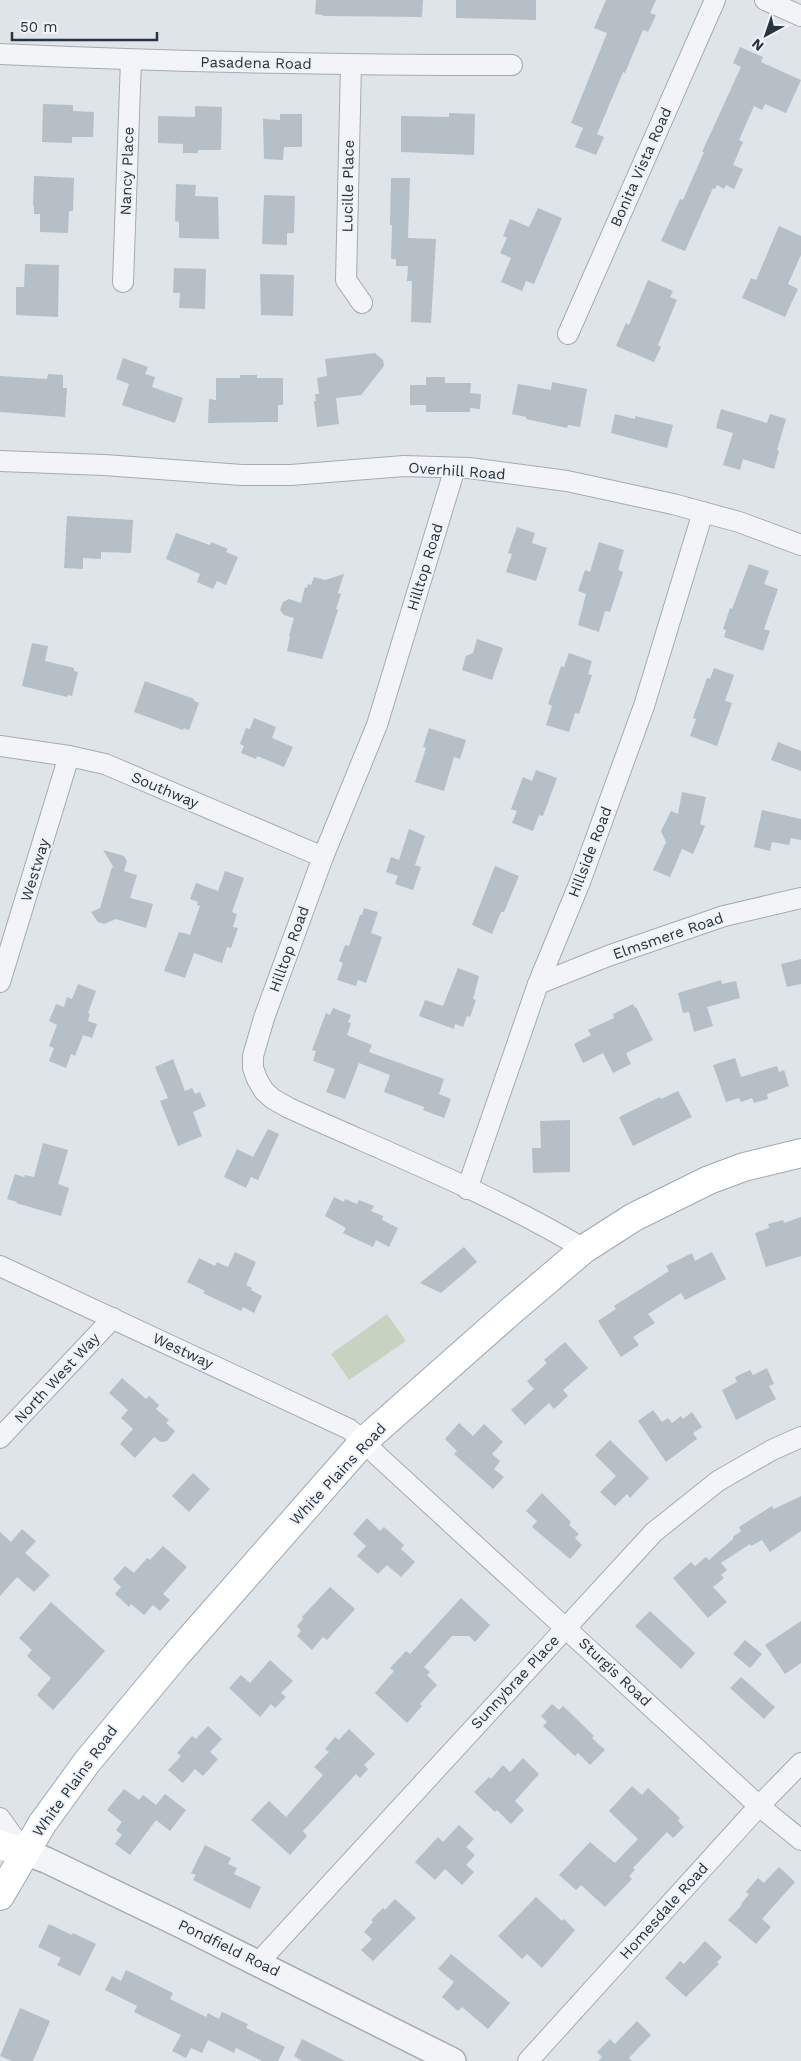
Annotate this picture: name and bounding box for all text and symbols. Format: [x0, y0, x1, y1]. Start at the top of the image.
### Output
scale bar [12, 10, 158, 42]
north arrow [741, 10, 791, 60]
text: 50 m [20, 18, 57, 36]
text: N [749, 35, 767, 54]
street label: Pasadena Road [200, 53, 312, 73]
street label: Bonita Vista Road [607, 104, 675, 230]
street label: Nancy Place [116, 126, 138, 216]
street label: Lucille Place [338, 140, 358, 232]
street label: Overhill Road [408, 459, 506, 483]
street label: Hilltop Road [403, 521, 447, 613]
street label: Southway [129, 768, 202, 812]
street label: Hillside Road [564, 804, 616, 900]
street label: Westway [17, 836, 53, 904]
street label: Hilltop Road [265, 903, 313, 995]
street label: Elmsmere Road [610, 909, 726, 963]
street label: North West Way [11, 1329, 104, 1427]
street label: Westway [150, 1329, 216, 1373]
street label: White Plains Road [286, 1419, 390, 1529]
street label: Sunnybrae Place [467, 1631, 563, 1733]
street label: Sturgis Road [575, 1634, 655, 1710]
street label: White Plains Road [29, 1722, 121, 1840]
street label: Homesdale Road [616, 1859, 712, 1963]
street label: Pondfield Road [175, 1916, 283, 1980]

